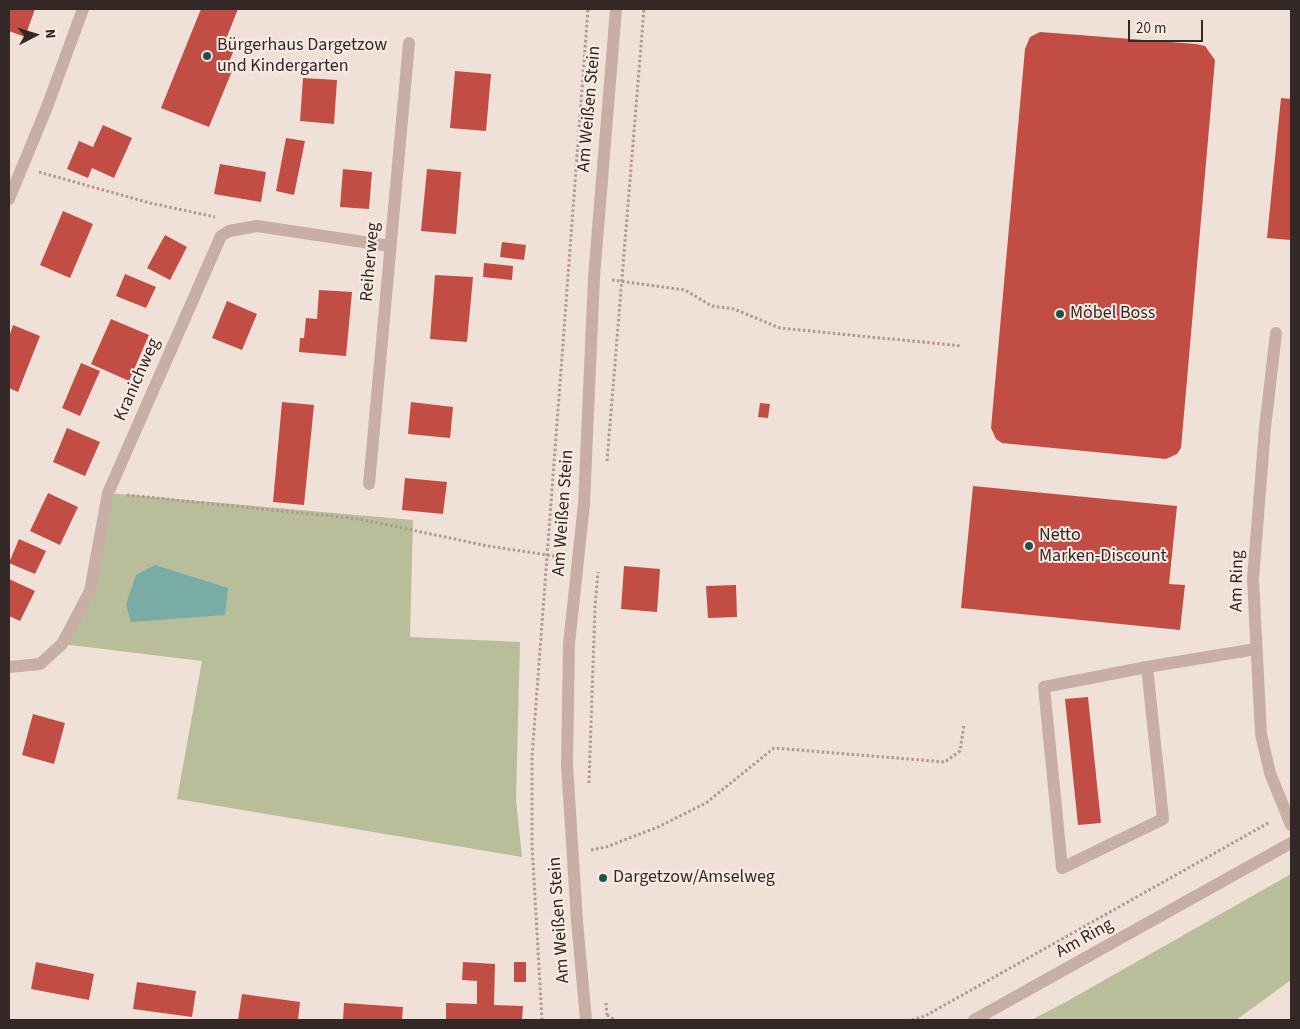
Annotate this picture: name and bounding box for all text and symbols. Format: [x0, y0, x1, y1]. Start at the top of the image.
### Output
north arrow [10, 10, 60, 60]
scale bar [1130, 10, 1205, 42]
text: 20 m [1136, 18, 1166, 39]
text: N [40, 28, 60, 39]
place label: Bürgerhaus Dargetzow und Kindergarten [217, 35, 387, 78]
street label: Am Weißen Stein [574, 45, 606, 173]
marker: Bürgerhaus Dargetzow und Kindergarten [201, 50, 213, 62]
street label: Reiherweg [357, 221, 385, 303]
place label: Möbel Boss [1070, 303, 1155, 325]
marker: Möbel Boss [1054, 308, 1066, 320]
street label: Kranichweg [110, 335, 166, 425]
street label: Am Weißen Stein [549, 449, 579, 577]
place label: Netto Marken-Discount [1039, 525, 1167, 568]
marker: Netto Marken-Discount [1023, 540, 1035, 552]
street label: Am Ring [1227, 550, 1249, 612]
street label: Am Weißen Stein [545, 856, 575, 984]
place label: Dargetzow/Amselweg [613, 867, 775, 889]
marker: Dargetzow/Amselweg [597, 872, 609, 884]
street label: Am Ring [1053, 915, 1117, 963]

